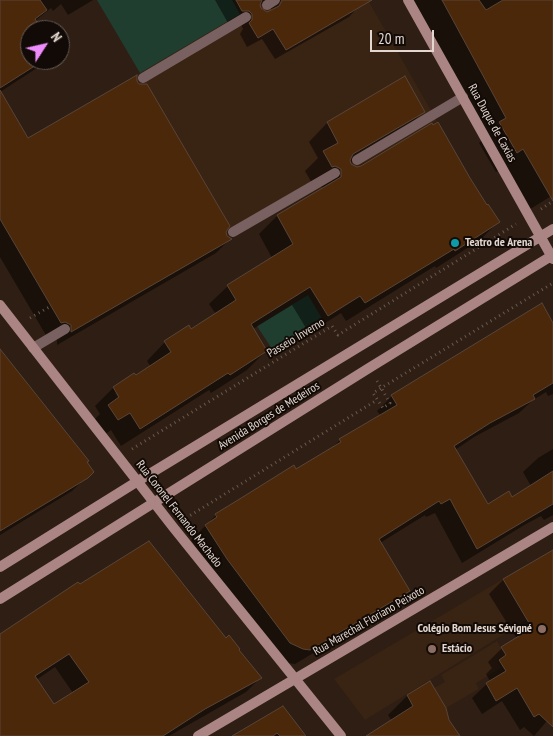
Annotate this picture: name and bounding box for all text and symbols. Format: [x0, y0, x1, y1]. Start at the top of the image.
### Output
north arrow [20, 20, 70, 70]
scale bar [373, 20, 437, 52]
text: N [47, 29, 66, 45]
text: 20 m [378, 29, 404, 48]
street label: Rua Duque de Caxias [465, 81, 519, 165]
place label: Teatro de Arena [465, 236, 532, 250]
marker: Teatro de Arena [449, 237, 461, 249]
street label: Passeio Inverno [265, 315, 327, 361]
street label: Avenida Borges de Medeiros [216, 379, 322, 453]
street label: Rua Coronel Fernando Machado [133, 458, 225, 570]
street label: Rua Marechal Floriano Peixoto [311, 583, 427, 659]
place label: Colégio Bom Jesus Sévigné [418, 622, 532, 636]
marker: Colégio Bom Jesus Sévigné [536, 623, 548, 635]
place label: Estácio [442, 642, 472, 656]
marker: Estácio [426, 643, 438, 655]

